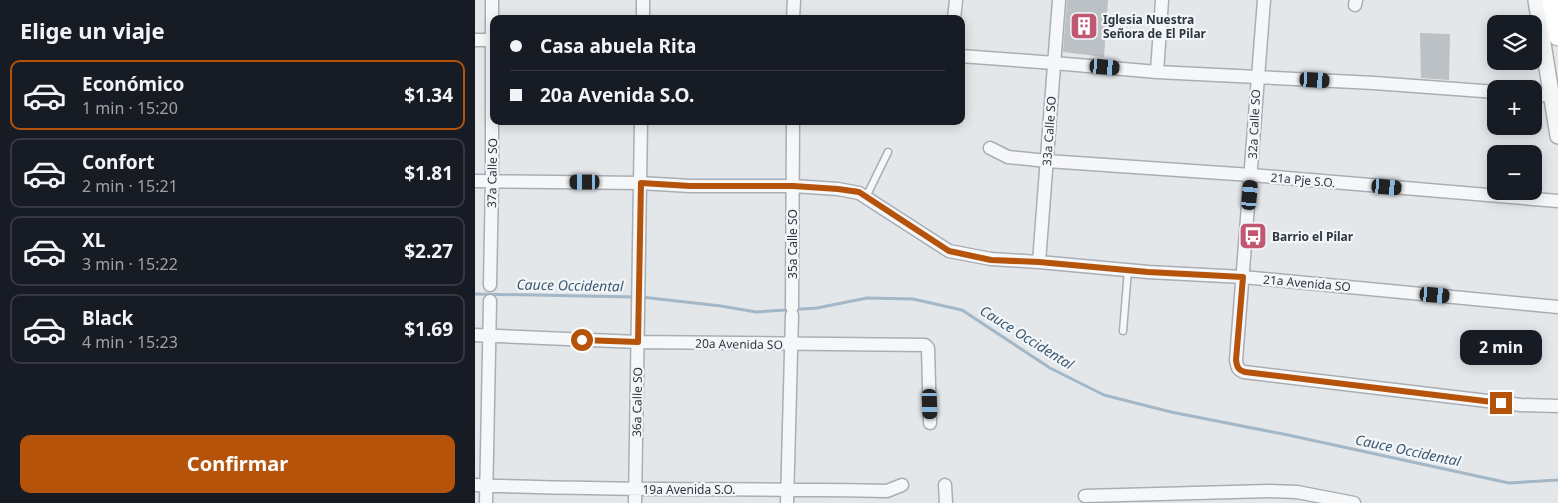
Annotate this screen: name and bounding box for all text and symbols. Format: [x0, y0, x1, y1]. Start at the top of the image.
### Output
building icon: Iglesia Nuestra Señora de El Pilar [1069, 11, 1099, 41]
place label: Iglesia Nuestra Señora de El Pilar [1103, 11, 1207, 42]
text: Elige un viaje [20, 15, 165, 45]
map controls [1487, 15, 1542, 200]
button: layers [1487, 15, 1542, 70]
text: Casa abuela Rita [540, 33, 696, 59]
car [1089, 58, 1120, 76]
text: Económico [82, 71, 184, 97]
car [1299, 72, 1330, 88]
icon: car [22, 73, 67, 118]
button: + [1487, 80, 1542, 135]
text: $1.34 [404, 82, 453, 108]
text: 20a Avenida S.O. [540, 82, 694, 108]
street label: 32a Calle SO [1244, 89, 1264, 159]
street label: 33a Calle SO [1038, 96, 1060, 166]
text: 1 min · 15:20 [82, 97, 178, 119]
street label: 37a Calle SO [483, 138, 501, 208]
button: − [1487, 145, 1542, 200]
text: Confort [82, 149, 154, 175]
icon: car [22, 151, 67, 196]
text: $1.81 [404, 160, 453, 186]
street label: 21a Pje S.O. [1270, 169, 1336, 191]
text: 2 min · 15:21 [82, 175, 178, 197]
car [570, 175, 600, 190]
car [1371, 178, 1402, 196]
car [1241, 179, 1258, 211]
street label: 35a Calle SO [784, 209, 801, 279]
bus stop icon: Barrio el Pilar [1238, 221, 1268, 251]
text: XL [82, 227, 105, 253]
place label: Barrio el Pilar [1272, 228, 1354, 245]
icon: car [22, 229, 67, 274]
text: $2.27 [404, 238, 453, 264]
text: 3 min · 15:22 [82, 253, 178, 275]
street label: 21a Avenida SO [1263, 271, 1351, 295]
water label: Cauce Occidental [516, 275, 624, 295]
car [1419, 286, 1450, 304]
water label: Cauce Occidental [977, 301, 1078, 374]
text: Black [82, 305, 133, 331]
icon: car [22, 307, 67, 352]
text: $1.69 [404, 316, 453, 342]
route start [571, 329, 593, 351]
callout: 2 min [1460, 330, 1542, 366]
text: 4 min · 15:23 [82, 331, 178, 353]
street label: 20a Avenida SO [695, 335, 783, 353]
text: 2 min [1479, 336, 1523, 358]
street label: 36a Calle SO [628, 367, 646, 437]
car [921, 389, 938, 419]
route end [1490, 392, 1512, 414]
water label: Cauce Occidental [1354, 430, 1463, 471]
button: Confirmar [20, 435, 455, 493]
street label: 19a Avenida S.O. [642, 481, 736, 498]

